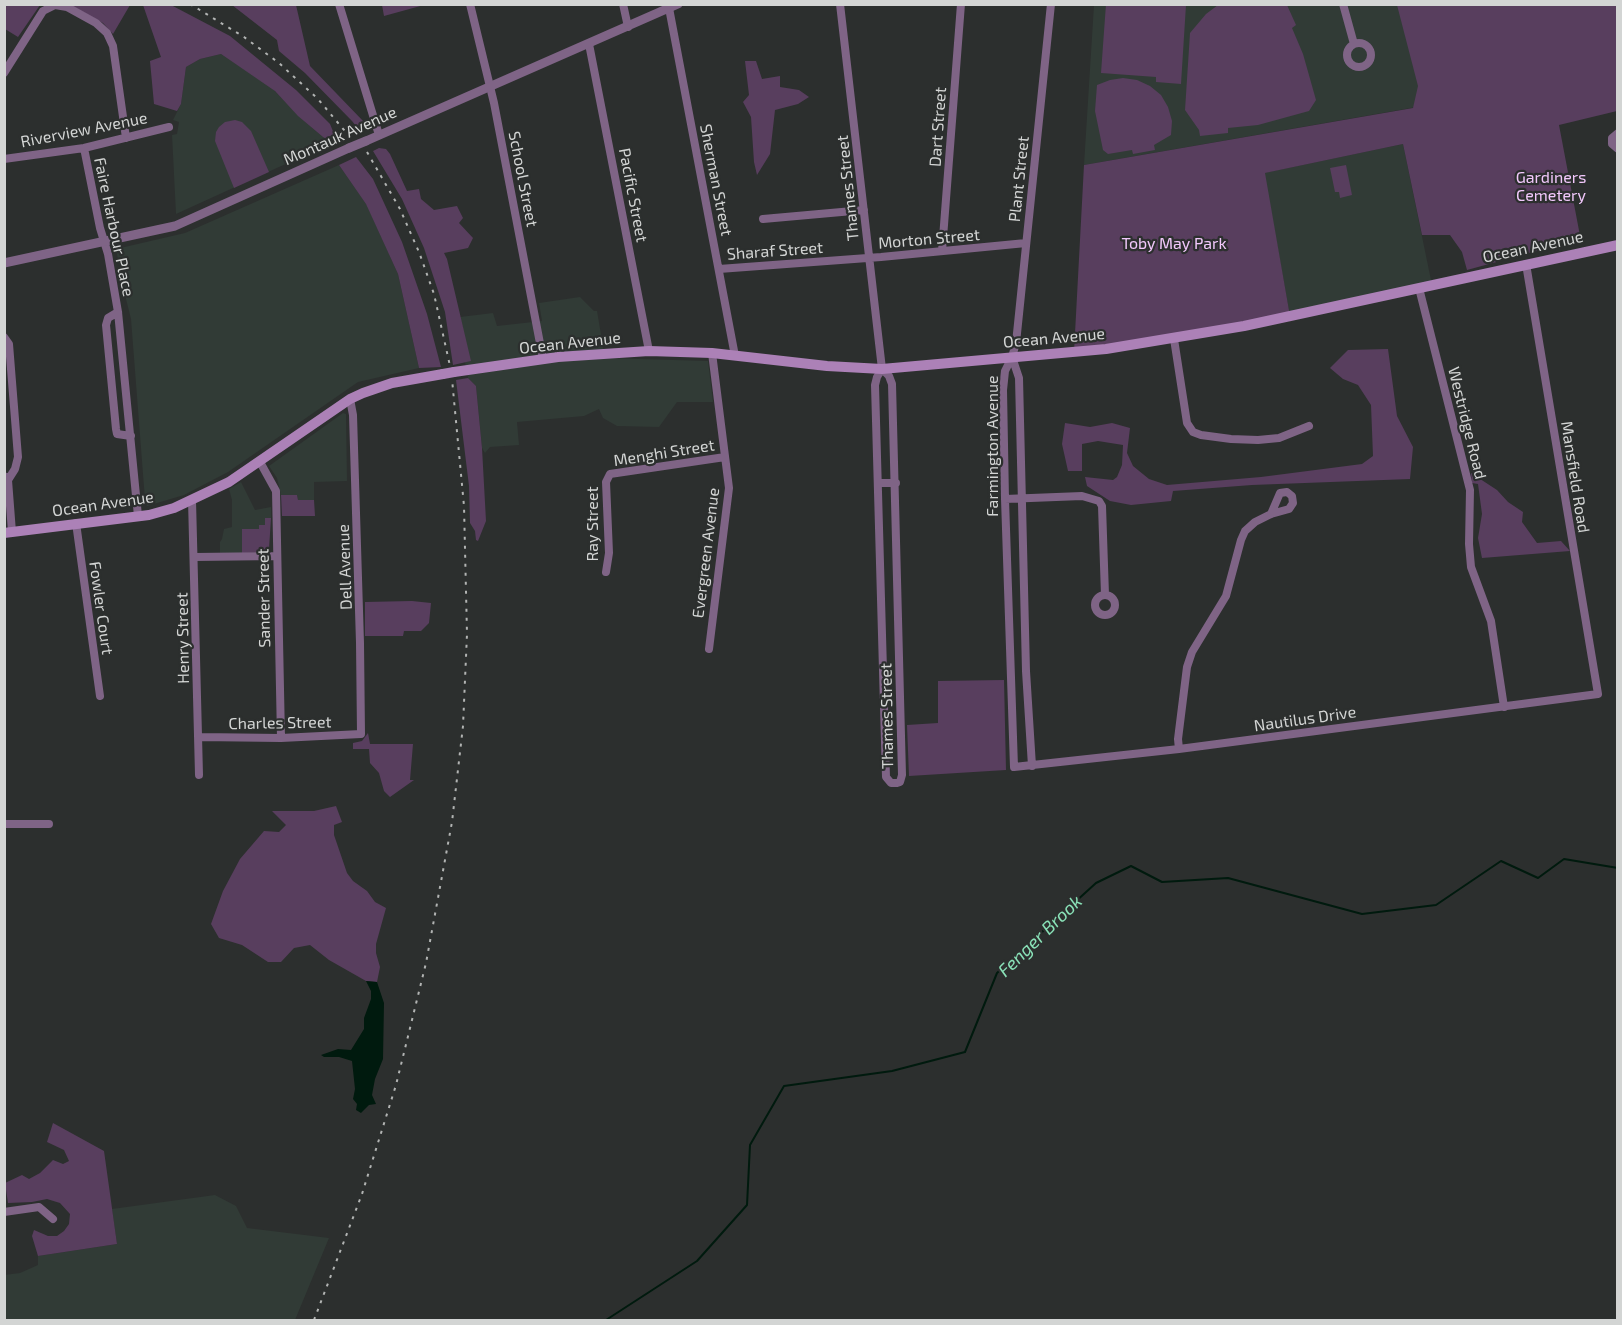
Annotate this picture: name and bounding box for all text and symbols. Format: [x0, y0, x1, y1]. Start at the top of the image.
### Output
street label: Dart Street [926, 86, 950, 168]
street label: Montauk Avenue [280, 102, 400, 170]
street label: Riverview Avenue [19, 108, 149, 152]
street label: Sherman Street [696, 123, 736, 237]
street label: School Street [504, 130, 542, 228]
street label: Thames Street [833, 134, 863, 242]
street label: Plant Street [1005, 135, 1033, 223]
street label: Pacific Street [614, 146, 652, 244]
street label: Faire Harbour Place [90, 156, 138, 298]
park label: Gardiners Cemetery [1516, 168, 1586, 206]
street label: Morton Street [877, 225, 981, 253]
street label: Ocean Avenue [1481, 227, 1585, 267]
park label: Toby May Park [1121, 234, 1227, 254]
street label: Sharaf Street [726, 238, 824, 264]
street label: Ocean Avenue [1002, 324, 1106, 352]
street label: Ocean Avenue [518, 328, 622, 358]
street label: Westridge Road [1444, 365, 1490, 481]
street label: Farmington Avenue [983, 375, 1003, 517]
street label: Mansfield Road [1557, 420, 1593, 534]
street label: Menghi Street [612, 436, 716, 470]
street label: Ray Street [583, 486, 603, 562]
street label: Ocean Avenue [51, 487, 155, 521]
street label: Evergreen Avenue [688, 487, 724, 619]
street label: Dell Avenue [334, 524, 356, 610]
street label: Sander Street [254, 548, 274, 648]
street label: Fowler Court [85, 560, 117, 656]
street label: Henry Street [173, 592, 193, 684]
street label: Thames Street [876, 663, 898, 769]
street label: Nautilus Drive [1253, 702, 1357, 736]
street label: Charles Street [228, 713, 332, 733]
water label: Fenger Brook [993, 891, 1087, 981]

